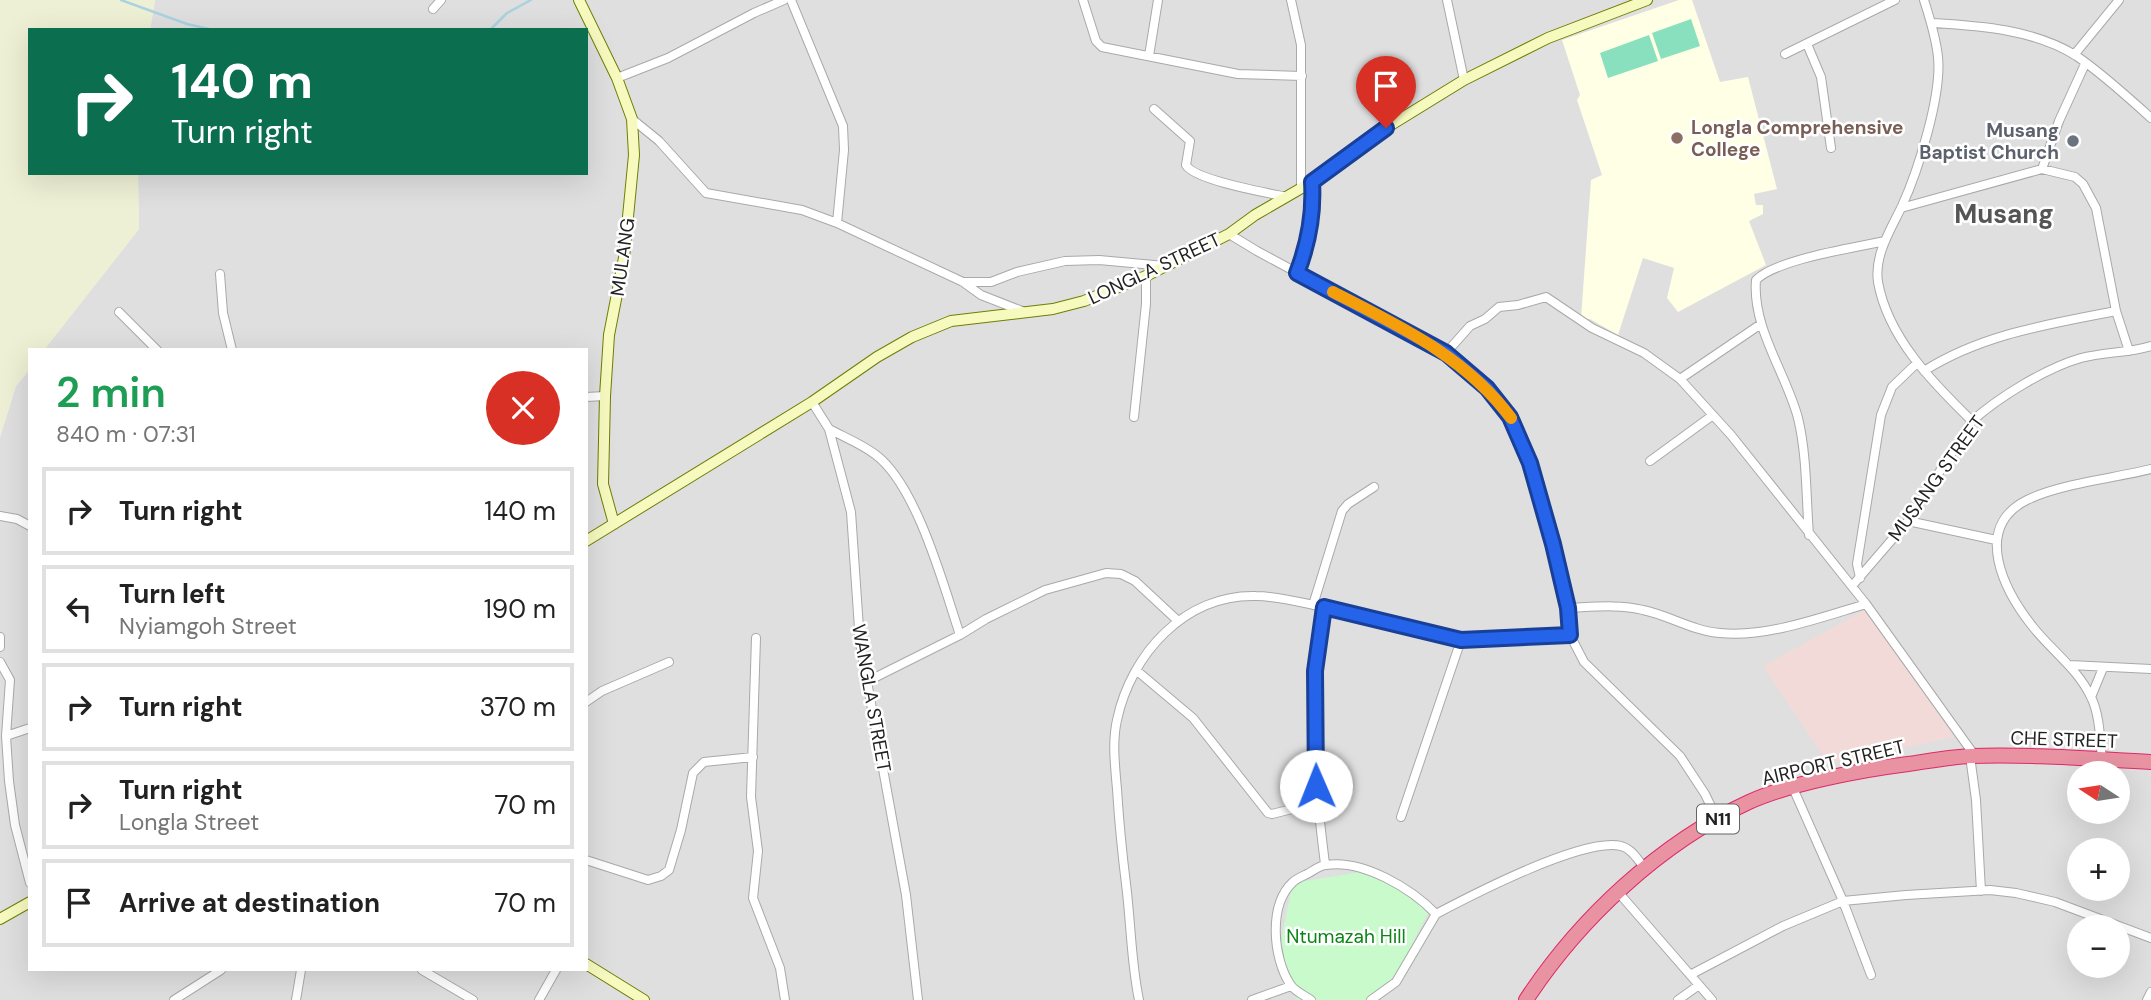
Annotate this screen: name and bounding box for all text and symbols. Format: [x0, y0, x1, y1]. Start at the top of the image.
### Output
text: 140 m [171, 49, 313, 113]
icon: right [56, 56, 147, 147]
pin [1356, 56, 1416, 128]
icon: arrive [1367, 67, 1405, 105]
text: Turn right [171, 111, 313, 153]
place label: Longla Comprehensive College [1691, 115, 1903, 162]
place label: Musang Baptist Church [1919, 118, 2059, 165]
marker: Longla Comprehensive College [1669, 130, 1685, 146]
marker: Musang Baptist Church [2065, 133, 2081, 149]
district label: Musang [1954, 197, 2054, 231]
street label: MULANG [605, 216, 640, 298]
street label: LONGLA STREET [1084, 227, 1225, 310]
text: 2 min [56, 365, 166, 420]
button: close [486, 371, 560, 445]
street label: MUSANG STREET [1882, 410, 1991, 546]
text: 840 m · 07:31 [56, 419, 196, 449]
icon: right [60, 492, 98, 530]
text: Turn right [119, 494, 243, 528]
text: 140 m [484, 494, 556, 528]
text: Turn left [119, 577, 226, 611]
icon: left [60, 590, 98, 628]
text: 190 m [484, 592, 556, 626]
text: Nyiamgoh Street [119, 611, 297, 641]
street label: WANGLA STREET [846, 622, 897, 774]
icon: right [60, 688, 98, 726]
text: Turn right [119, 690, 243, 724]
text: 370 m [480, 690, 556, 724]
street label: CHE STREET [2010, 725, 2118, 754]
street label: AIRPORT STREET [1759, 734, 1907, 791]
position arrow [1279, 749, 1353, 823]
north arrow [2067, 761, 2130, 824]
map controls [2067, 761, 2130, 978]
text: Turn right [119, 773, 243, 807]
icon: right [60, 786, 98, 824]
text: 70 m [495, 788, 556, 822]
road number: N11 [1697, 804, 1739, 834]
text: Longla Street [119, 807, 259, 837]
button: + [2067, 838, 2130, 901]
icon: arrive [60, 884, 98, 922]
text: Arrive at destination [119, 886, 380, 920]
text: 70 m [495, 886, 556, 920]
button: − [2067, 915, 2130, 978]
park label: Ntumazah Hill [1286, 924, 1406, 949]

